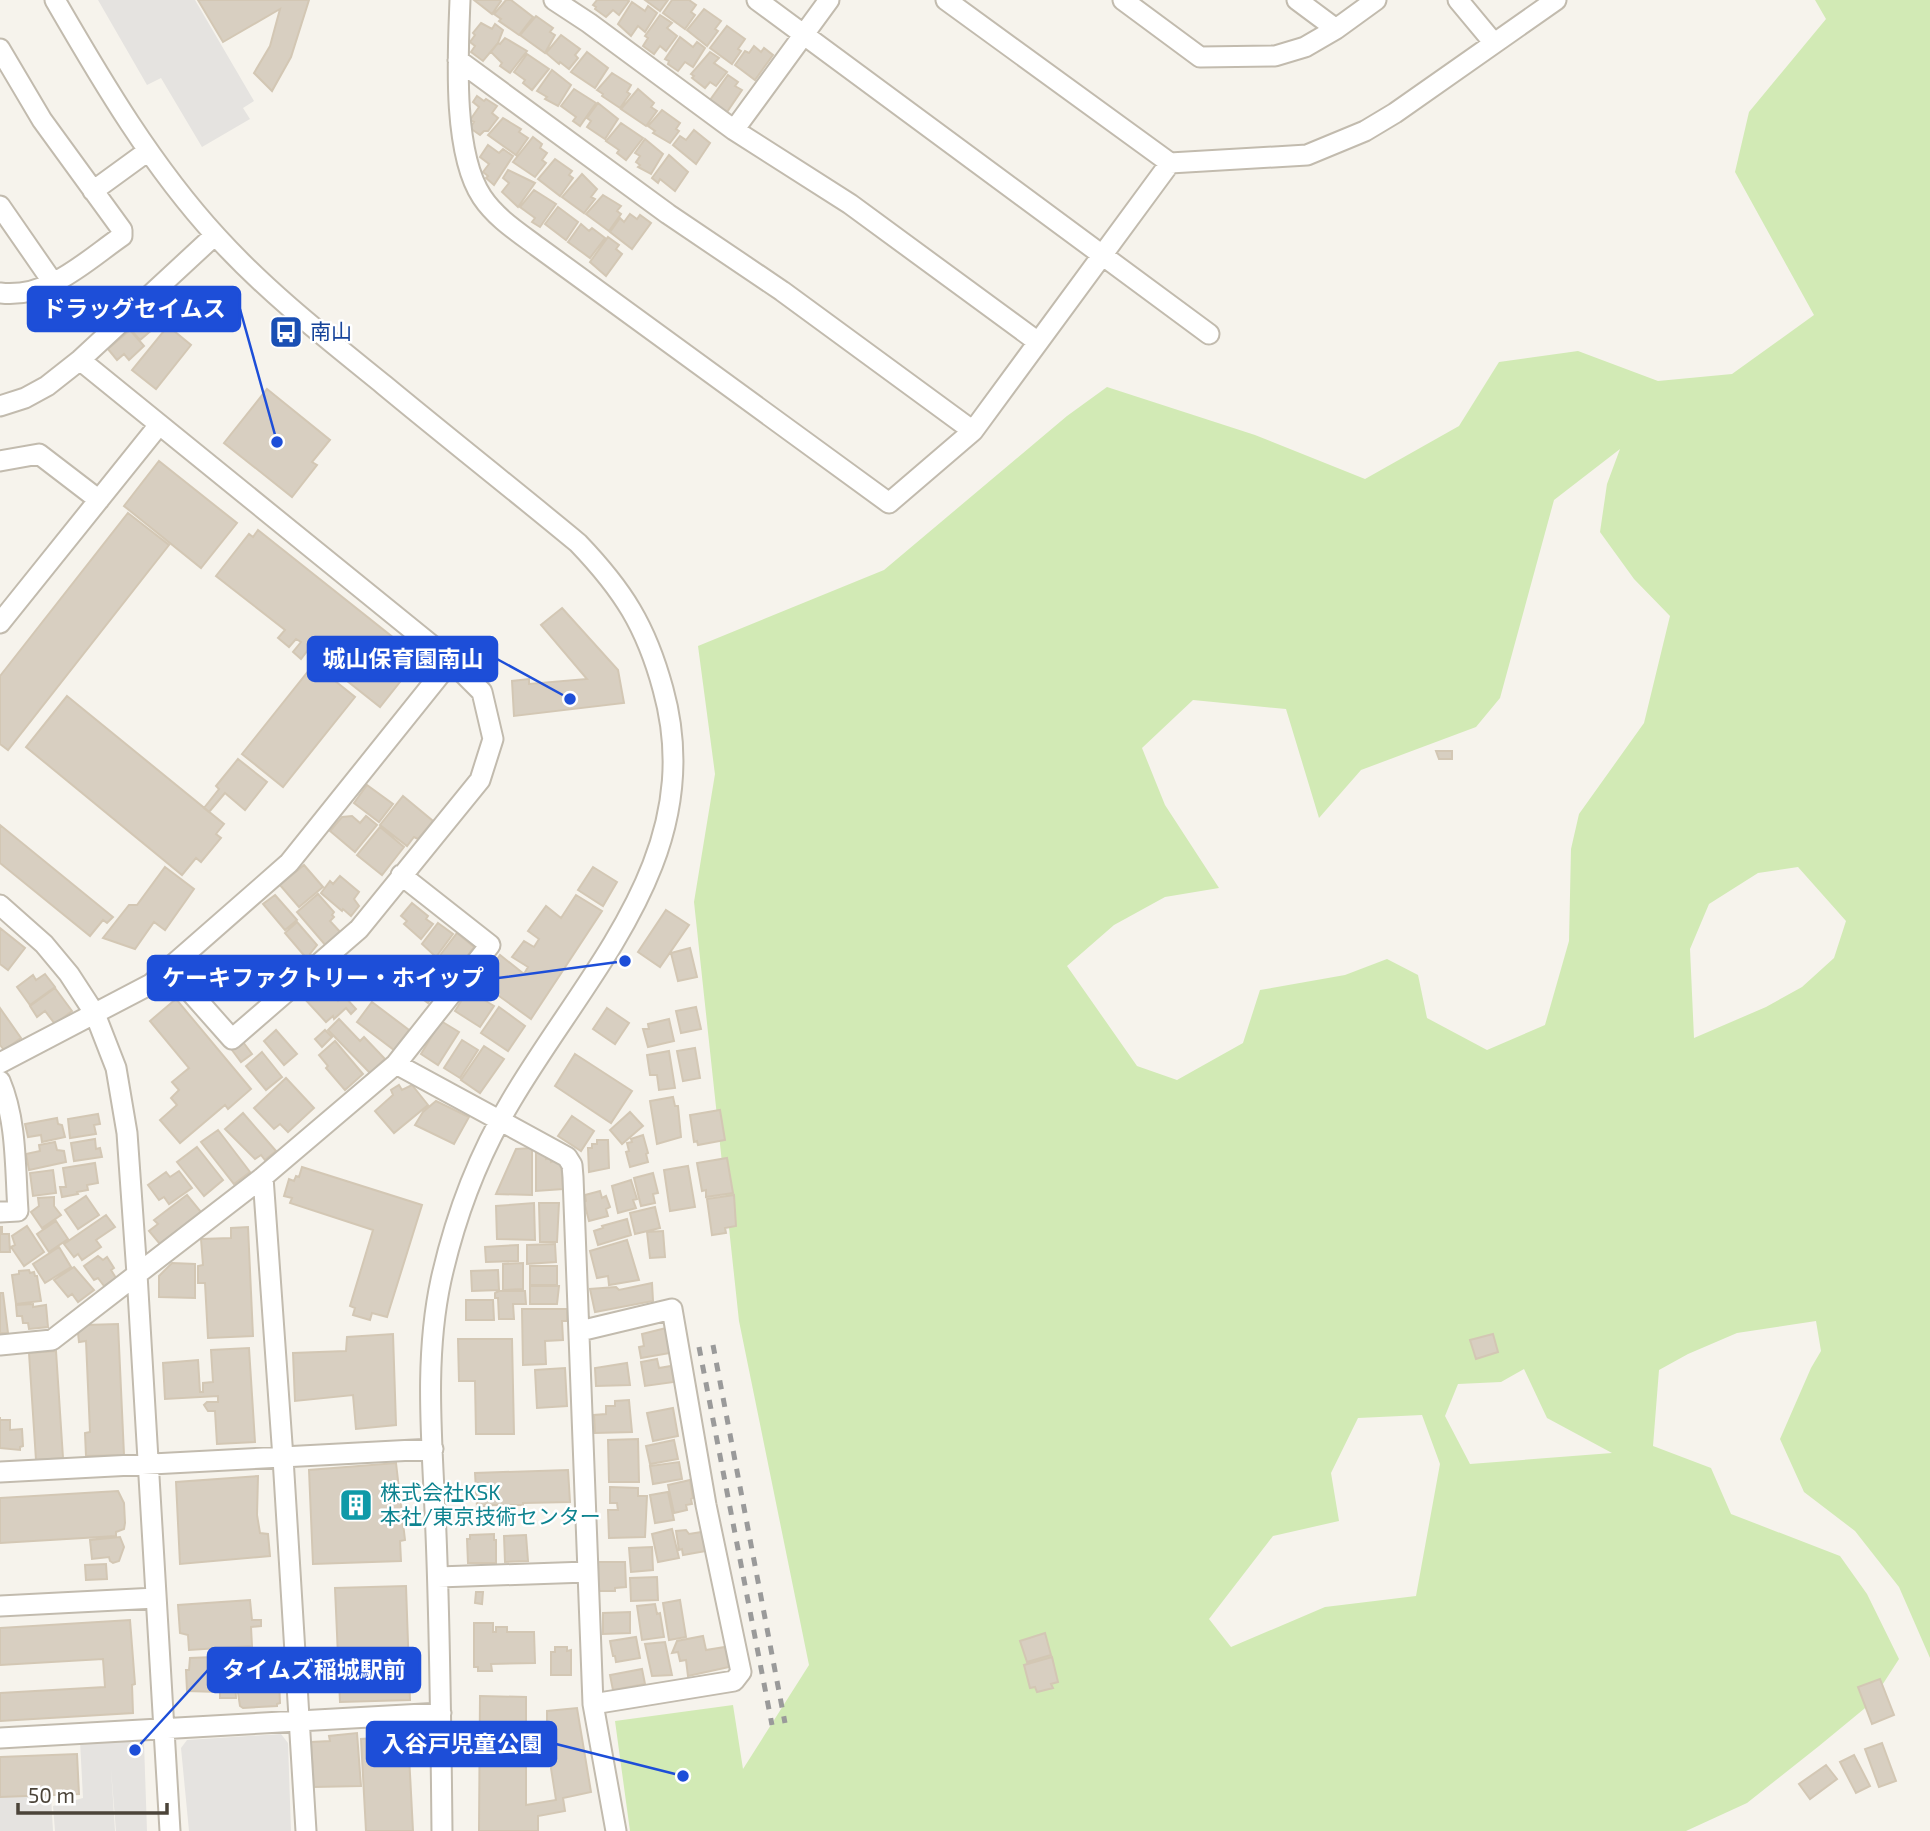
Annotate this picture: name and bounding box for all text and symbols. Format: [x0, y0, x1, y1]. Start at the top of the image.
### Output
callout: ドラッグセイムス [28, 287, 240, 331]
text: ドラッグセイムス [42, 294, 226, 322]
bus stop icon: 南山 [267, 313, 305, 351]
place label: 南山 [310, 318, 352, 343]
callout: 城山保育園南山 [308, 637, 497, 681]
text: 城山保育園南山 [323, 644, 484, 672]
callout: ケーキファクトリー・ホイップ [148, 956, 498, 1000]
text: ケーキファクトリー・ホイップ [162, 963, 484, 991]
place label: 株式会社KSK 本社/東京技術センター [380, 1479, 601, 1528]
building icon: 株式会社KSK 本社/東京技術センター [337, 1486, 375, 1524]
callout: タイムズ稲城駅前 [208, 1648, 420, 1692]
text: タイムズ稲城駅前 [222, 1655, 406, 1683]
callout: 入谷戸児童公園 [367, 1722, 556, 1766]
text: 入谷戸児童公園 [382, 1729, 543, 1757]
scale bar [18, 1772, 166, 1816]
text: 50 m [28, 1782, 75, 1807]

